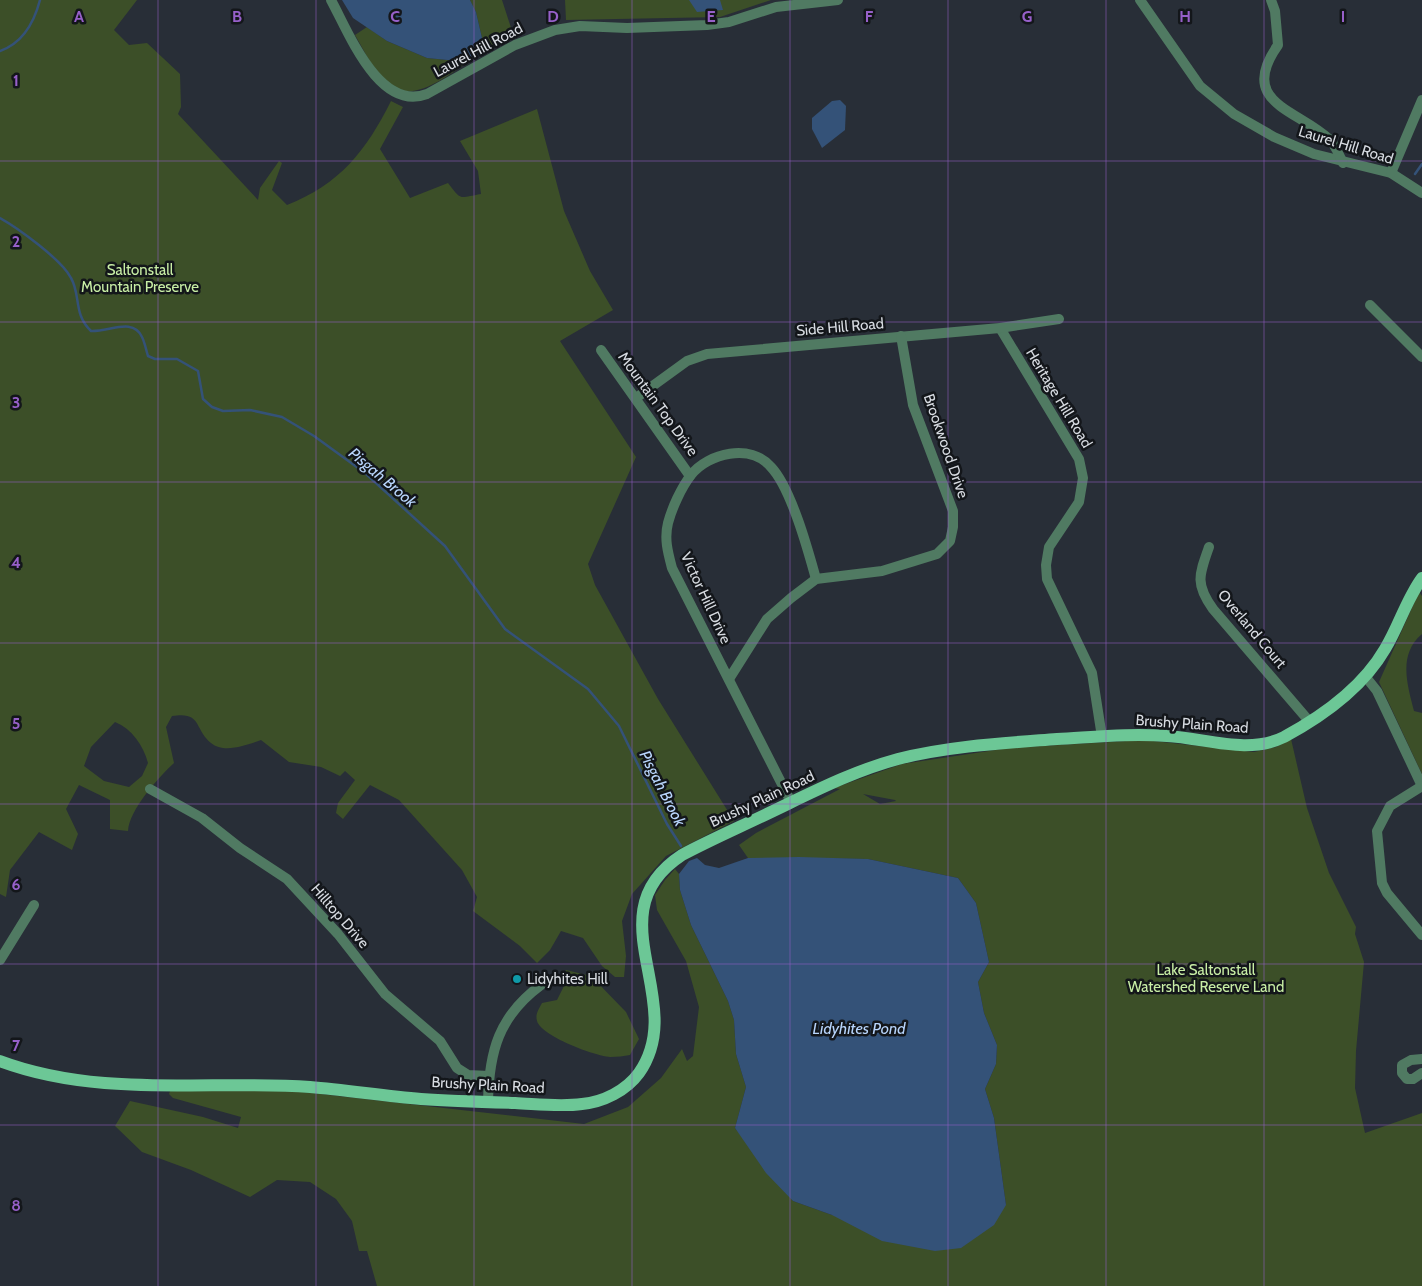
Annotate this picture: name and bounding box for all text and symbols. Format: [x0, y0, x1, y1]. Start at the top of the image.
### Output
text: A [74, 7, 84, 26]
text: B [232, 7, 242, 26]
text: C [390, 7, 400, 26]
text: D [547, 7, 559, 26]
text: E [706, 7, 716, 26]
text: F [865, 7, 874, 26]
text: G [1022, 7, 1032, 26]
text: H [1179, 7, 1191, 26]
text: I [1341, 7, 1345, 26]
street label: Laurel Hill Road [430, 19, 526, 81]
text: 1 [13, 71, 19, 90]
street label: Laurel Hill Road [1296, 122, 1396, 168]
text: 2 [12, 232, 20, 251]
park label: Saltonstall Mountain Preserve [81, 261, 199, 296]
street label: Side Hill Road [795, 314, 885, 340]
street label: Heritage Hill Road [1022, 345, 1096, 451]
street label: Mountain Top Drive [614, 349, 702, 460]
street label: Brookwood Drive [920, 391, 972, 501]
text: 3 [12, 393, 20, 412]
water label: Pisgah Brook [345, 444, 421, 512]
street label: Victor Hill Drive [677, 549, 735, 647]
text: 4 [11, 553, 21, 572]
street label: Overland Court [1214, 586, 1290, 672]
street label: Brushy Plain Road [1135, 711, 1249, 737]
text: 5 [12, 714, 20, 733]
water label: Pisgah Brook [635, 747, 690, 830]
street label: Brushy Plain Road [707, 767, 817, 831]
text: 6 [12, 875, 21, 894]
street label: Hilltop Drive [307, 880, 373, 952]
park label: Lake Saltonstall Watershed Reserve Land [1128, 961, 1284, 996]
place label: Lidyhites Hill [527, 970, 608, 988]
marker: Lidyhites Hill [511, 973, 523, 985]
water label: Lidyhites Pond [813, 1019, 906, 1038]
text: 7 [12, 1036, 21, 1055]
street label: Brushy Plain Road [431, 1073, 545, 1097]
text: 8 [11, 1196, 21, 1215]

